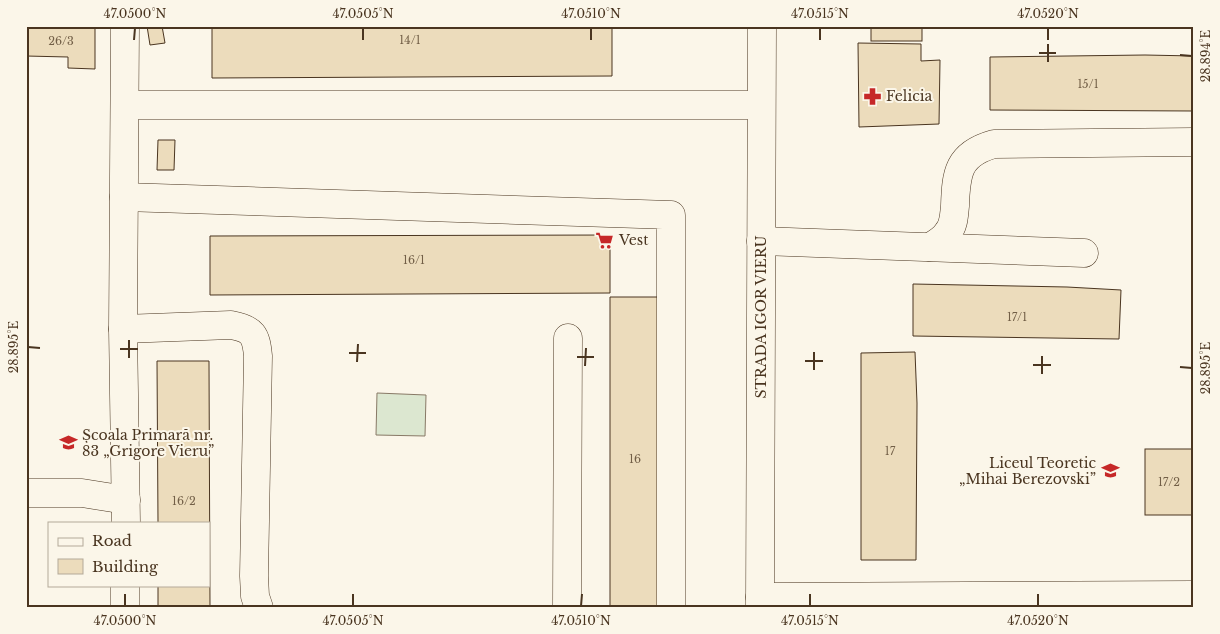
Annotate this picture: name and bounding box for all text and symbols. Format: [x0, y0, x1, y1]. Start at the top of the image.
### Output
text: 47.0500°N [104, 6, 167, 21]
text: 47.0505°N [332, 6, 394, 21]
text: 47.0510°N [561, 6, 621, 21]
text: 47.0515°N [791, 6, 849, 21]
text: 47.0520°N [1017, 6, 1079, 21]
text: 28.894°E [1198, 29, 1213, 82]
house number: 14/1 [399, 33, 421, 47]
house number: 26/3 [48, 34, 74, 48]
house number: 15/1 [1077, 77, 1099, 91]
pharmacy icon: Felicia [862, 86, 882, 106]
place label: Felicia [886, 87, 932, 105]
supermarket icon: Vest [595, 230, 615, 250]
place label: Vest [618, 231, 649, 249]
street label: STRADA IGOR VIERU [752, 236, 770, 398]
house number: 16/1 [403, 253, 425, 267]
house number: 17/1 [1007, 310, 1027, 324]
text: 28.895°E [6, 320, 21, 373]
text: 28.895°E [1198, 341, 1213, 394]
place label: Școala Primară nr. 83 „Grigore Vieru” [82, 426, 214, 460]
school or university icon: Școala Primară nr. 83 „Grigore Vieru” [58, 433, 78, 453]
house number: 17 [885, 444, 896, 458]
house number: 16 [629, 452, 641, 466]
place label: Liceul Teoretic „Mihai Berezovski” [959, 454, 1096, 488]
school or university icon: Liceul Teoretic „Mihai Berezovski” [1100, 461, 1120, 481]
house number: 17/2 [1158, 475, 1180, 489]
house number: 16/2 [172, 494, 196, 508]
legend [48, 522, 210, 586]
text: Road [92, 531, 132, 550]
text: Building [92, 557, 159, 576]
text: 47.0500°N [94, 613, 157, 628]
text: 47.0505°N [322, 613, 384, 628]
text: 47.0510°N [551, 613, 611, 628]
text: 47.0515°N [781, 613, 839, 628]
text: 47.0520°N [1007, 613, 1069, 628]

